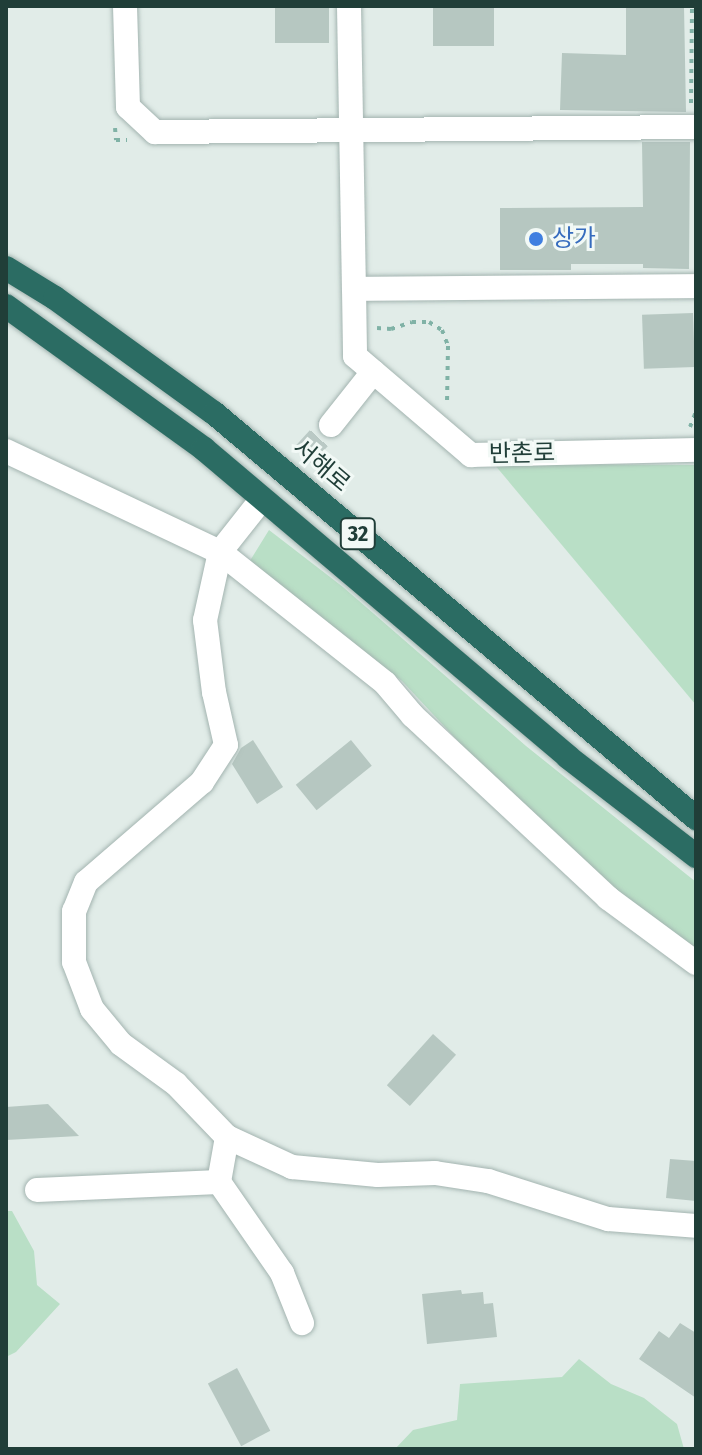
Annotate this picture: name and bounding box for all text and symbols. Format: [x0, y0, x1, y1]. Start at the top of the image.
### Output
place label: 상가 [552, 225, 596, 253]
marker: 상가 [527, 230, 545, 248]
street label: 서해로 [286, 434, 356, 498]
street label: 반촌로 [489, 439, 555, 469]
road number: 32 [338, 516, 378, 552]

